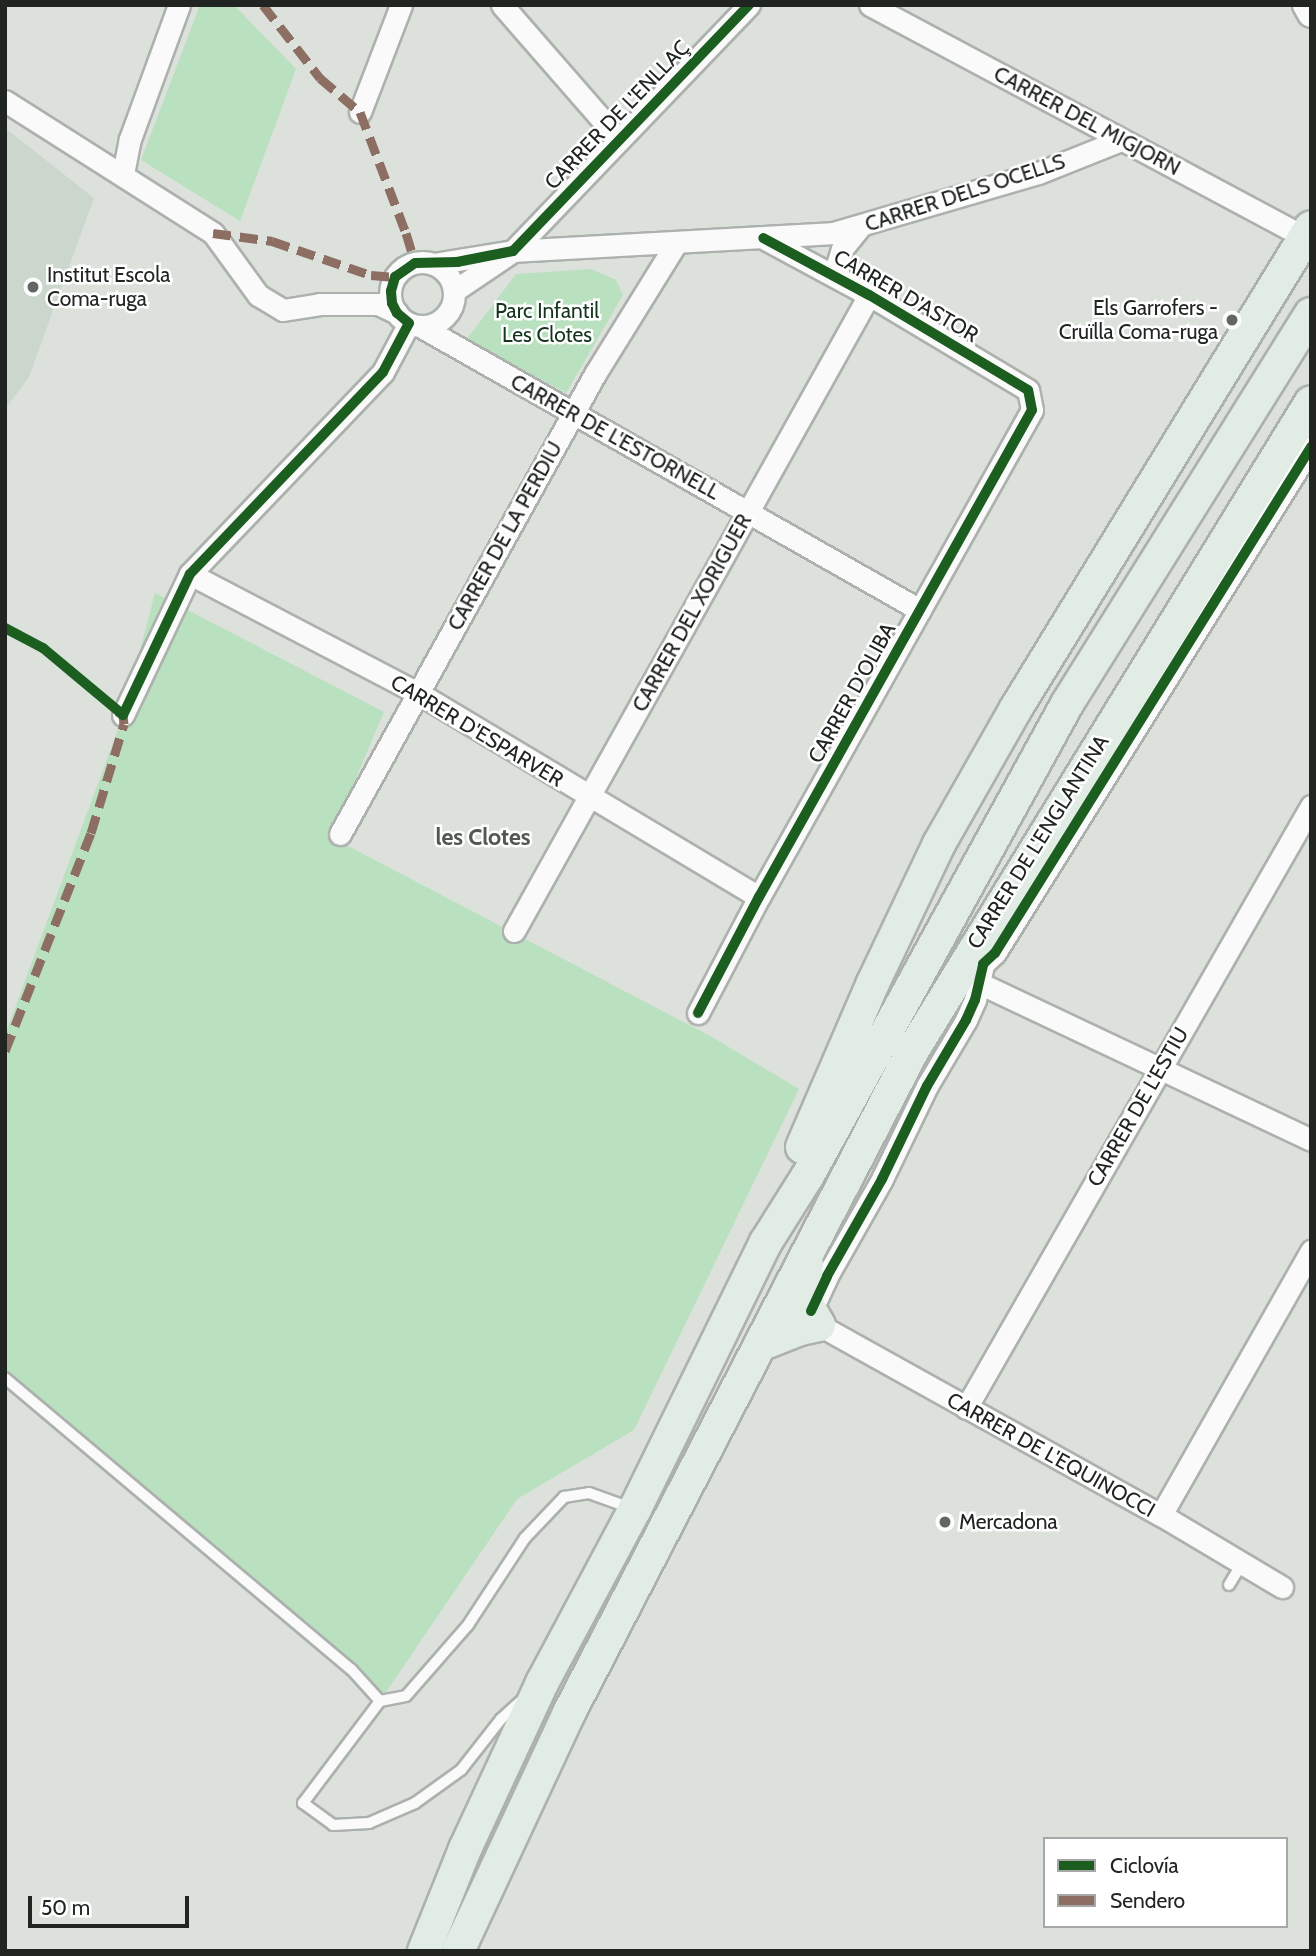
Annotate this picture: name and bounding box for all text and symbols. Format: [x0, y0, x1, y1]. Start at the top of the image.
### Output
street label: CARRER DE L'ENLLAÇ [539, 35, 695, 195]
street label: CARRER DEL MIGJORN [989, 61, 1185, 181]
street label: CARRER DELS OCELLS [862, 149, 1068, 237]
street label: CARRER D'ASTOR [829, 244, 983, 348]
place label: Institut Escola Coma-ruga [47, 262, 170, 312]
marker: Institut Escola Coma-ruga [25, 279, 41, 295]
place label: Els Garrofers - Cruïlla Coma-ruga [1059, 295, 1218, 345]
park label: Parc Infantil Les Clotes [495, 298, 599, 348]
marker: Els Garrofers - Cruïlla Coma-ruga [1224, 312, 1240, 328]
street label: CARRER DE L'ESTORNELL [506, 369, 724, 505]
street label: CARRER DE LA PERDIU [443, 437, 567, 635]
street label: CARRER DEL XORIGUER [627, 510, 757, 716]
street label: CARRER D'OLIBA [803, 618, 901, 768]
street label: CARRER D'ESPARVER [386, 670, 568, 792]
street label: CARRER DE L'ENGLANTINA [962, 731, 1114, 953]
district label: les Clotes [435, 823, 531, 851]
street label: CARRER DE L'ESTIU [1082, 1023, 1194, 1191]
street label: CARRER DE L'EQUINOCCI [943, 1387, 1159, 1523]
place label: Mercadona [959, 1509, 1058, 1535]
marker: Mercadona [937, 1514, 953, 1530]
legend [1043, 1837, 1288, 1928]
text: Ciclovía [1110, 1853, 1179, 1878]
scale bar [32, 1882, 192, 1926]
text: Sendero [1110, 1888, 1185, 1913]
text: 50 m [41, 1895, 90, 1920]

